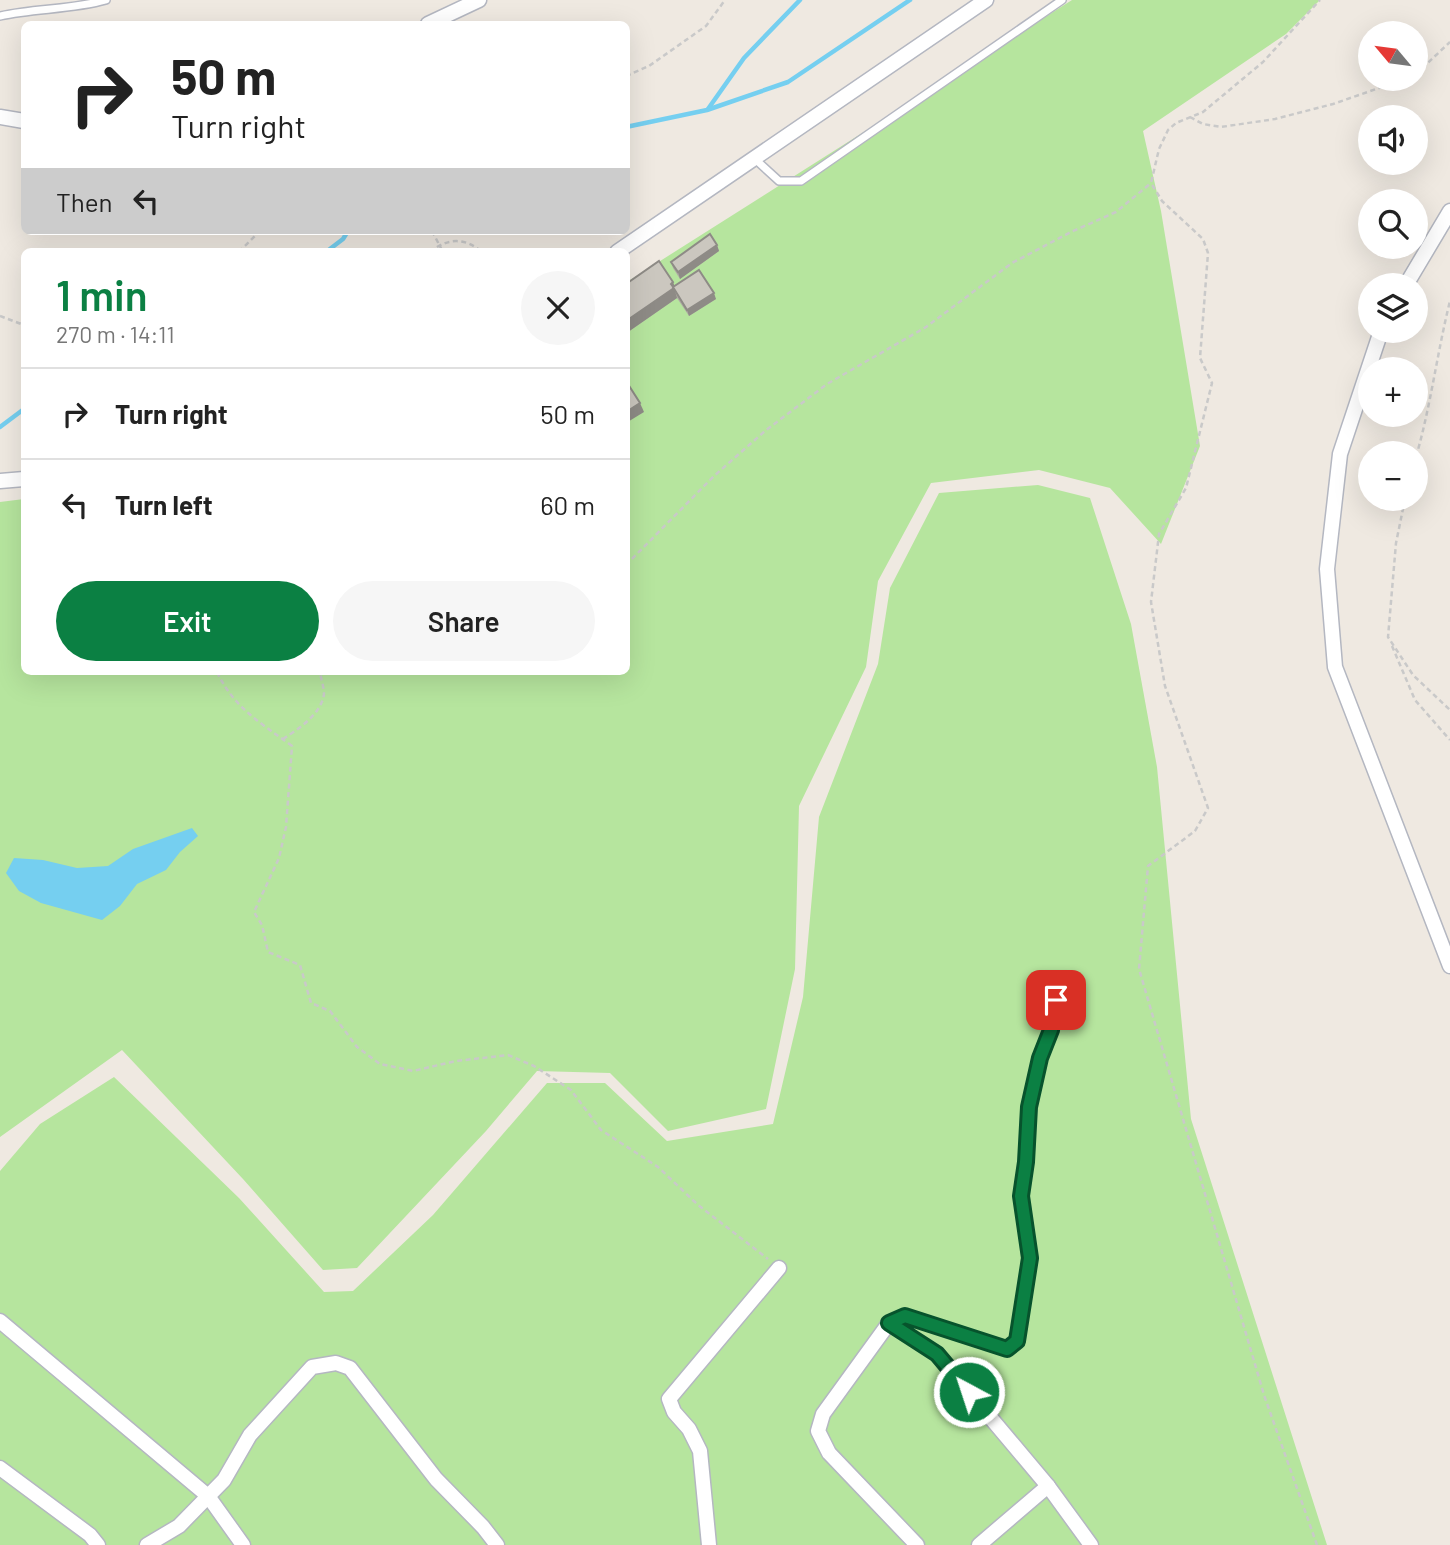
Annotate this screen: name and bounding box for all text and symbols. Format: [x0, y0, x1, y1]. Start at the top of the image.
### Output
north arrow [1358, 21, 1428, 91]
map controls [1358, 21, 1428, 511]
text: 50 m [171, 46, 276, 105]
icon: right [56, 49, 147, 140]
button: sound [1358, 105, 1428, 175]
text: Turn right [171, 106, 306, 144]
icon: left [127, 182, 165, 220]
text: Then [56, 186, 113, 217]
button: search [1358, 189, 1428, 259]
text: 1 min [56, 269, 148, 319]
button: close [521, 271, 595, 345]
button: layers [1358, 273, 1428, 343]
text: 270 m · 14:11 [56, 320, 175, 348]
button: + [1358, 357, 1428, 427]
icon: right [56, 395, 94, 433]
text: Turn right [115, 398, 228, 429]
text: 50 m [540, 398, 595, 429]
button: − [1358, 441, 1428, 511]
icon: left [56, 486, 94, 524]
text: Turn left [115, 489, 213, 520]
text: 60 m [540, 489, 595, 520]
button: Exit [56, 581, 319, 661]
button: Share [333, 581, 595, 661]
pin [1026, 970, 1086, 1030]
icon: arrive [1037, 981, 1075, 1019]
position arrow [932, 1355, 1006, 1429]

